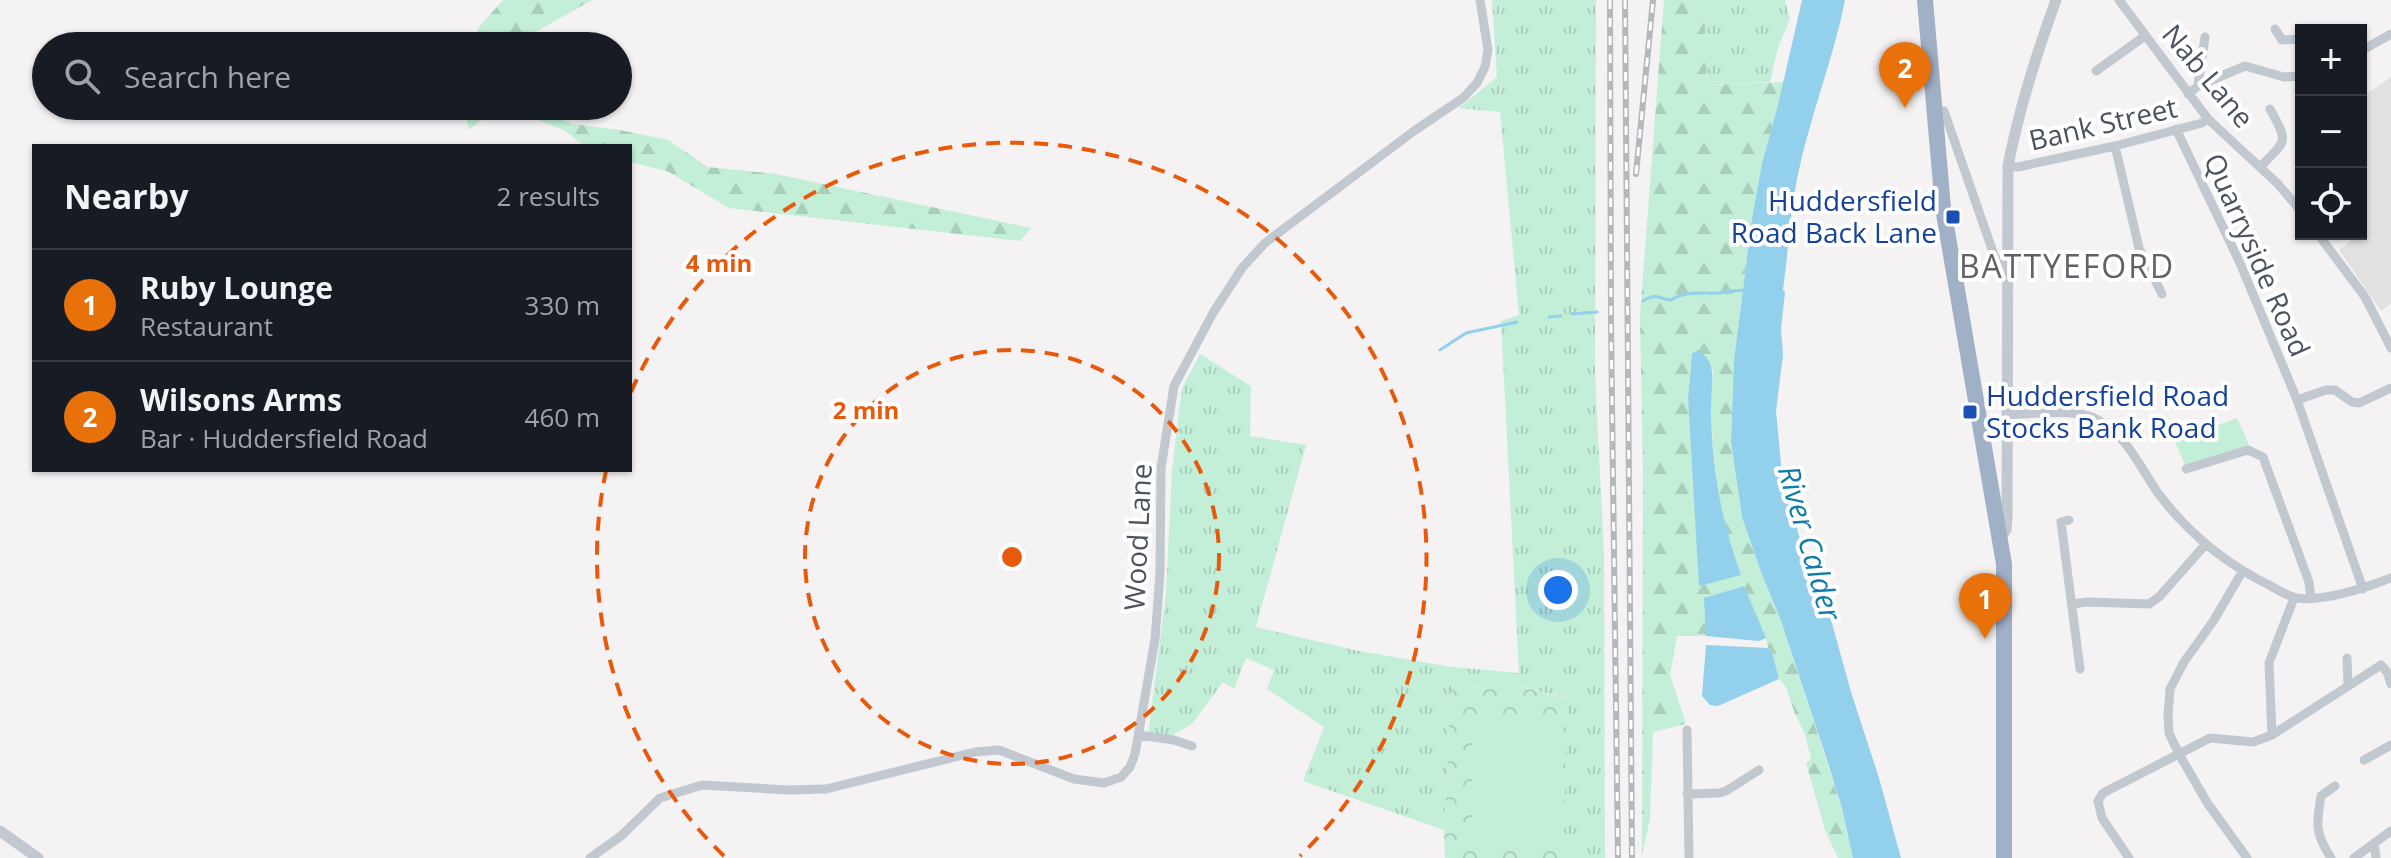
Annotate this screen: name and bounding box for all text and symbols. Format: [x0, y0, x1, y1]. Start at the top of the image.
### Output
street label: Nab Lane [2154, 16, 2263, 135]
map controls [2295, 24, 2367, 240]
button: + [2295, 24, 2367, 96]
search box [32, 32, 632, 120]
pin: 2 [1879, 42, 1931, 108]
icon: search [60, 54, 104, 98]
text: Search here [124, 56, 291, 97]
street label: Bank Street [2025, 88, 2181, 159]
button: − [2295, 96, 2367, 168]
street label: Quarryside Road [2196, 147, 2320, 362]
button: locate [2295, 168, 2367, 240]
text: Nearby [64, 173, 189, 219]
text: 2 results [497, 178, 600, 214]
place label: Huddersfield Road Back Lane [1731, 181, 1937, 251]
marker: Huddersfield Road Back Lane [1944, 208, 1962, 226]
district label: BATTYEFORD [1959, 244, 2175, 287]
text: 4 min [686, 246, 752, 279]
text: Ruby Lounge [140, 267, 333, 308]
text: 1 [83, 287, 97, 323]
text: 330 m [525, 287, 600, 323]
text: Restaurant [140, 308, 273, 344]
place label: Huddersfield Road Stocks Bank Road [1986, 376, 2229, 446]
text: Wilsons Arms [140, 379, 342, 420]
text: 2 min [833, 393, 899, 426]
text: 2 [83, 399, 97, 435]
text: 460 m [525, 399, 600, 435]
marker: Huddersfield Road Stocks Bank Road [1961, 403, 1979, 421]
text: Bar · Huddersfield Road [140, 420, 428, 456]
water label: River Calder [1769, 460, 1852, 626]
street label: Wood Lane [1114, 463, 1160, 611]
centre of rings [998, 543, 1026, 571]
your location [1538, 570, 1578, 610]
pin: 1 [1959, 573, 2011, 639]

